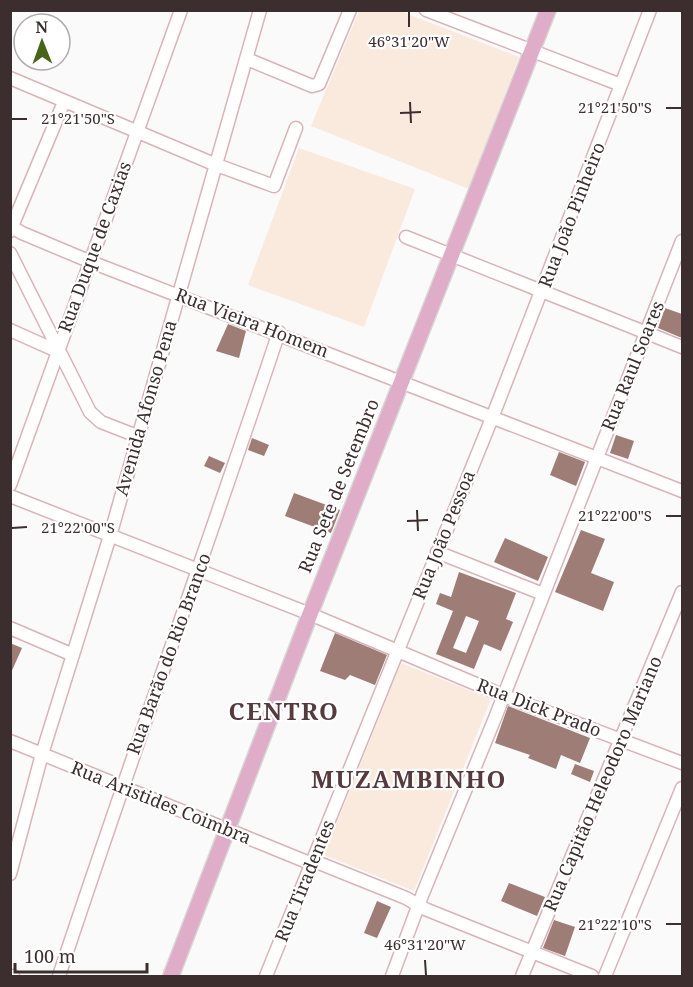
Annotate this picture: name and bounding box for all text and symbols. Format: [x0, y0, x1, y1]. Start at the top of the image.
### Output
north arrow [12, 12, 72, 72]
text: N [35, 16, 49, 38]
text: 46°31'20"W [368, 31, 450, 51]
text: 21°21'50"S [578, 97, 652, 117]
text: 21°21'50"S [41, 108, 115, 128]
street label: Rua João Pinheiro [532, 138, 610, 291]
street label: Rua Duque de Caxias [52, 158, 136, 335]
street label: Rua Vieira Homem [172, 282, 333, 362]
street label: Rua Raul Soares [595, 297, 669, 434]
street label: Avenida Afonso Pena [108, 317, 182, 498]
street label: Rua Sete de Setembro [292, 395, 384, 576]
street label: Rua João Pessoa [406, 466, 480, 603]
text: 21°22'00"S [578, 505, 652, 525]
text: 21°22'00"S [41, 517, 115, 537]
street label: Rua Barão do Rio Branco [120, 550, 216, 758]
street label: Rua Capitão Heleodoro Mariano [537, 652, 667, 915]
street label: Rua Dick Prado [474, 672, 605, 742]
district label: CENTRO [229, 694, 339, 727]
street label: Rua Aristides Coimbra [68, 755, 255, 849]
district label: MUZAMBINHO [311, 762, 507, 795]
street label: Rua Tiradentes [269, 816, 339, 945]
text: 21°22'10"S [578, 914, 652, 934]
text: 46°31'20"W [384, 934, 466, 954]
scale bar [15, 936, 147, 974]
text: 100 m [24, 944, 76, 968]

